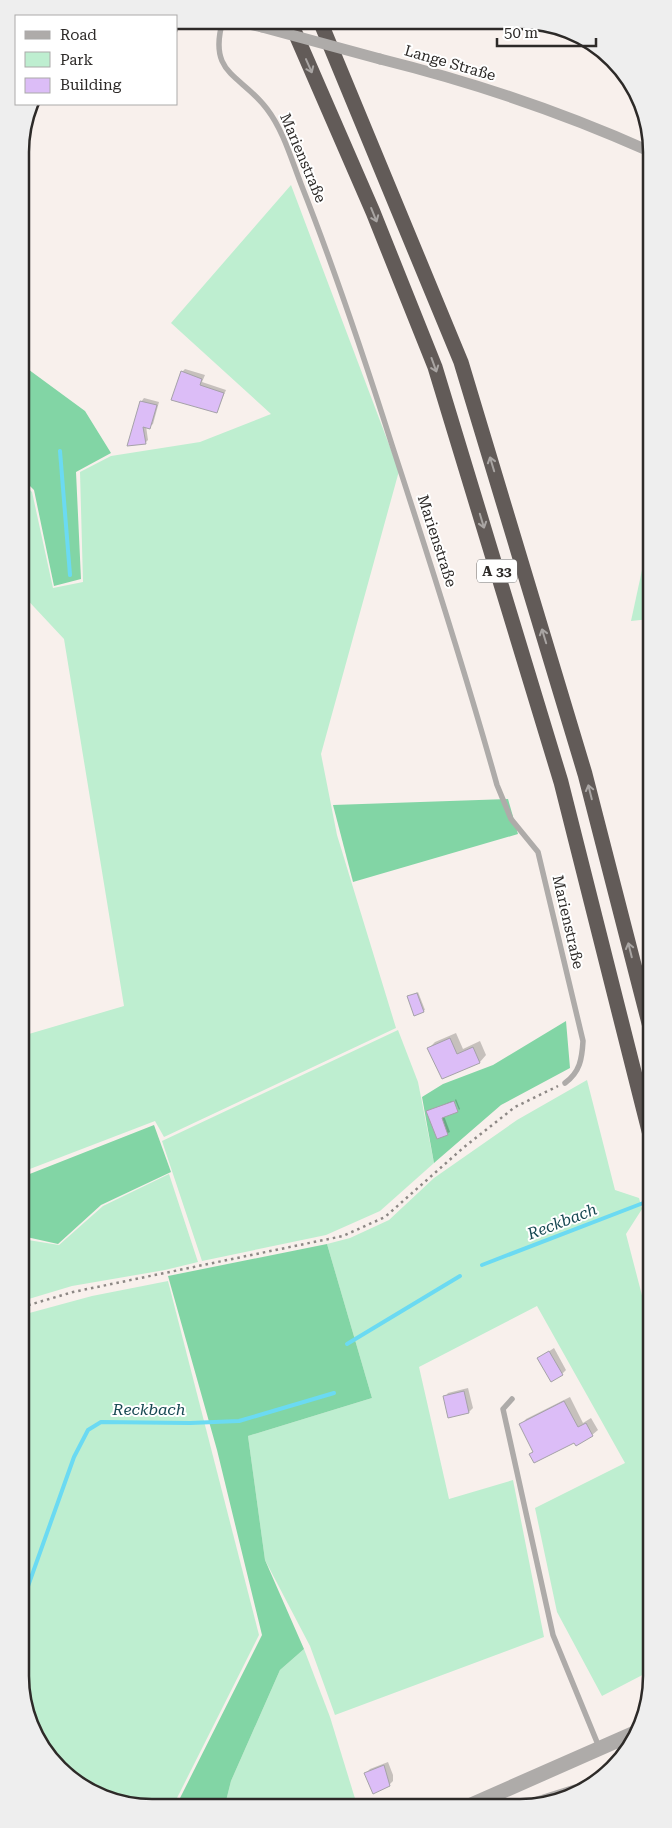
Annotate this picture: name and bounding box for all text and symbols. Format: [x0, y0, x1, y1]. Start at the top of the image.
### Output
legend [15, 15, 178, 105]
scale bar [497, 15, 596, 47]
text: 50 m [504, 24, 539, 42]
text: Road [60, 26, 97, 44]
street label: Lange Straße [402, 41, 498, 85]
text: Park [60, 51, 94, 69]
one-way arrow [305, 58, 315, 73]
text: Building [60, 76, 122, 94]
street label: Marienstraße [276, 110, 330, 206]
one-way arrow [370, 207, 379, 222]
one-way arrow [430, 357, 439, 373]
one-way arrow [487, 456, 497, 472]
street label: Marienstraße [414, 493, 460, 589]
one-way arrow [477, 513, 487, 529]
road number: A 33 [477, 560, 517, 582]
one-way arrow [539, 629, 549, 645]
one-way arrow [585, 785, 594, 801]
street label: Marienstraße [548, 873, 588, 971]
one-way arrow [625, 942, 634, 958]
water label: Reckbach [524, 1199, 600, 1244]
water label: Reckbach [112, 1400, 186, 1419]

